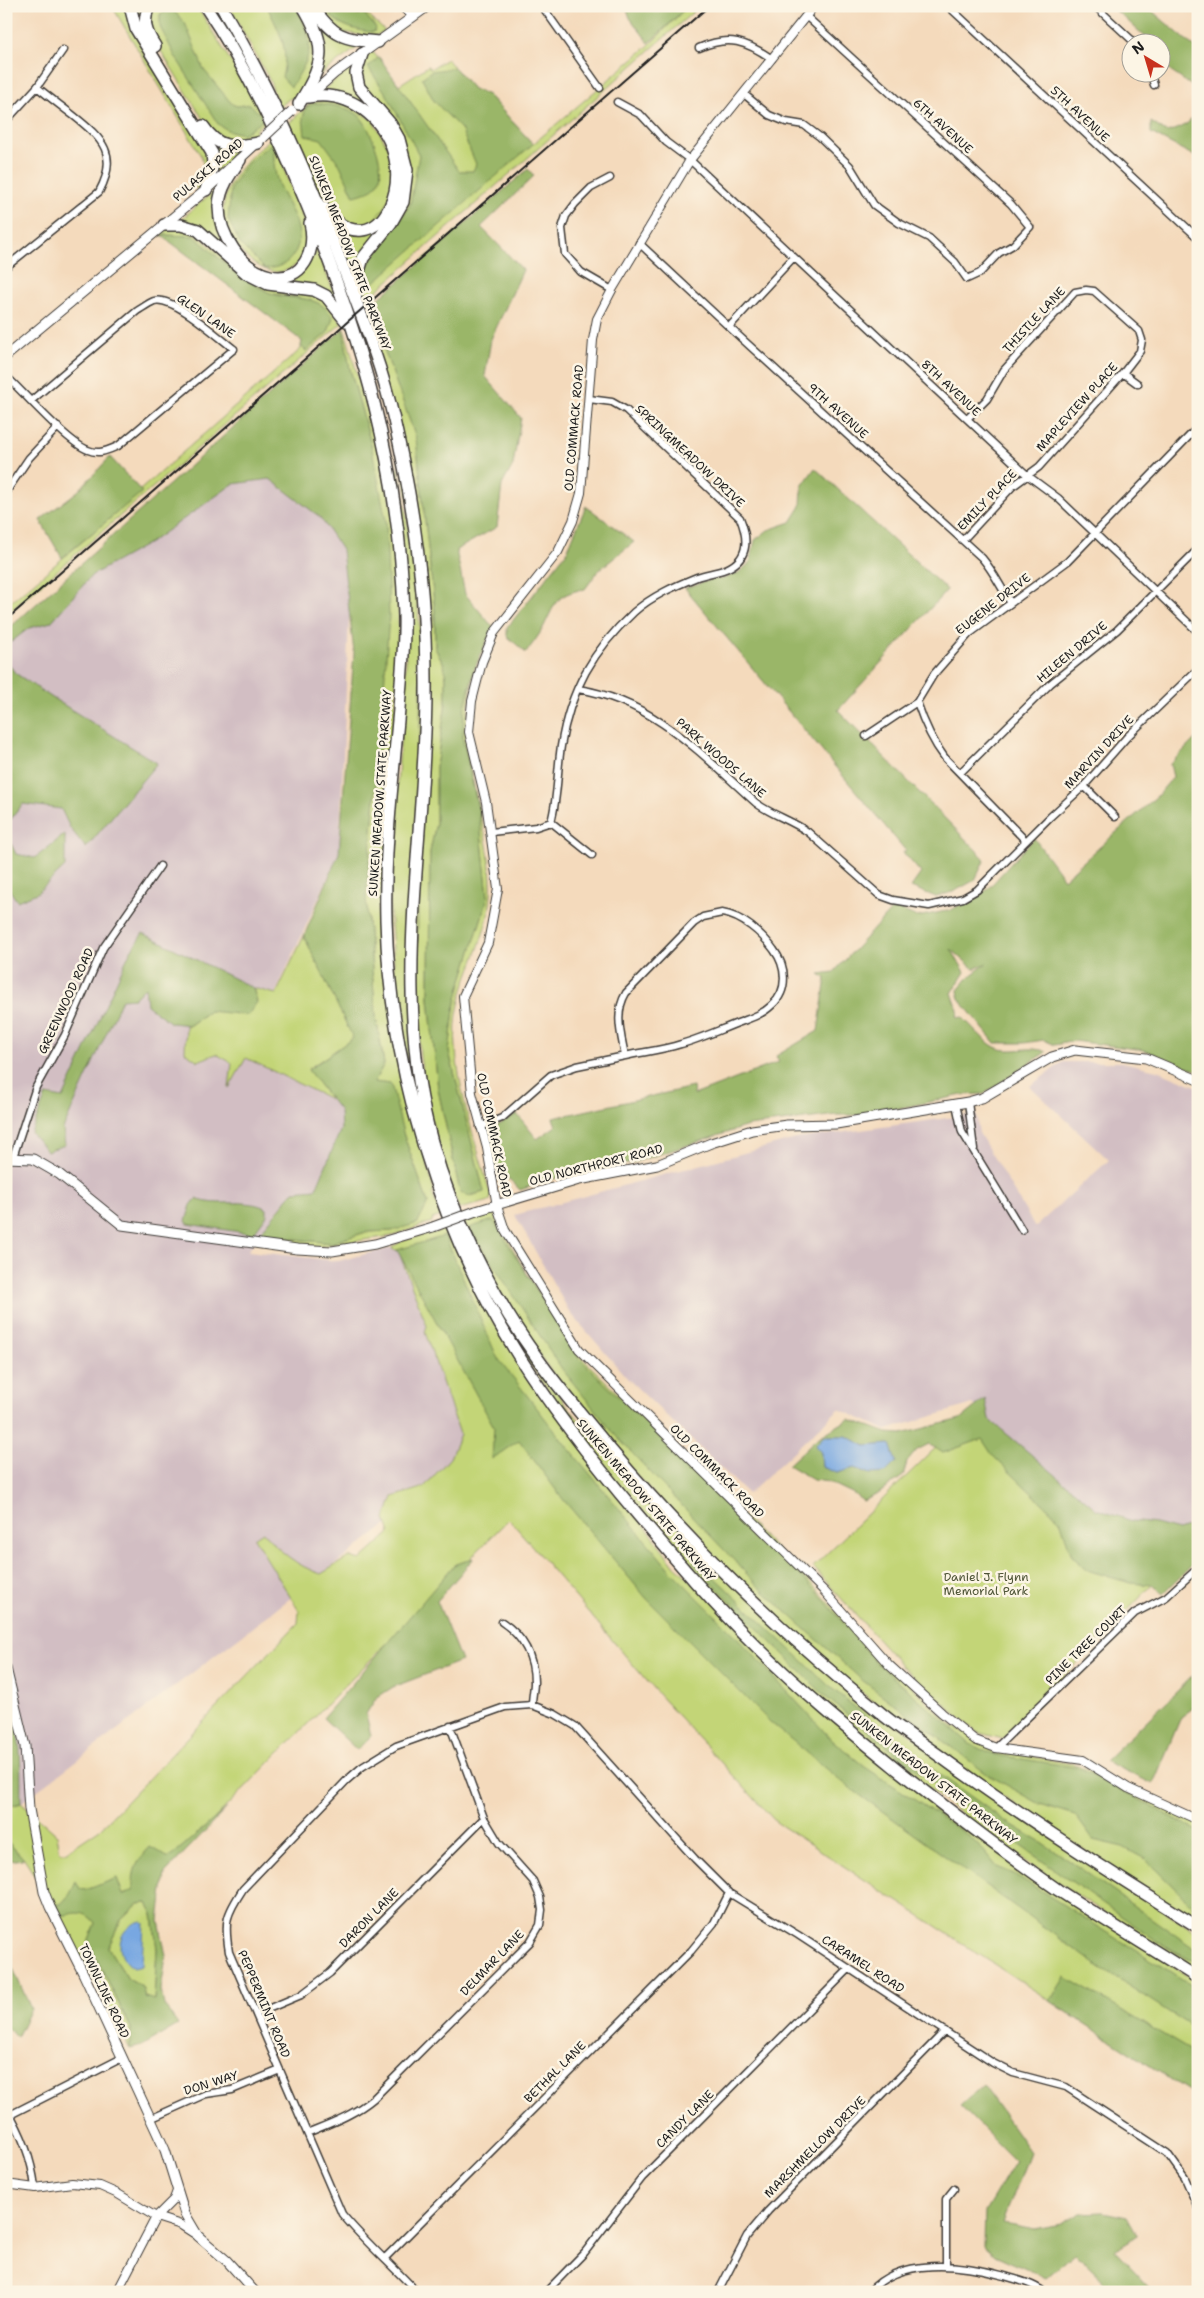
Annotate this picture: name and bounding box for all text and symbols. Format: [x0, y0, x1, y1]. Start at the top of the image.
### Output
north arrow [1122, 32, 1172, 82]
text: N [1128, 37, 1148, 58]
street label: 5TH AVENUE [1047, 83, 1113, 145]
street label: 6TH AVENUE [910, 95, 976, 157]
street label: PULASKI ROAD [169, 135, 247, 205]
street label: SUNKEN MEADOW STATE PARKWAY [305, 153, 395, 353]
street label: THISTLE LANE [999, 284, 1069, 356]
street label: GLEN LANE [174, 290, 238, 342]
street label: 8TH AVENUE [918, 356, 984, 420]
street label: MAPLEVIEW PLACE [1033, 359, 1121, 455]
street label: OLD COMMACK ROAD [561, 364, 588, 492]
street label: 9TH AVENUE [804, 380, 872, 442]
street label: SPRINGMEADOW DRIVE [632, 401, 748, 511]
street label: EMILY PLACE [954, 466, 1020, 534]
street label: EUGENE DRIVE [952, 570, 1034, 638]
street label: HILEEN DRIVE [1033, 618, 1111, 686]
street label: SUNKEN MEADOW STATE PARKWAY [365, 688, 395, 897]
street label: MARVIN DRIVE [1061, 712, 1137, 792]
street label: PARK WOODS LANE [673, 714, 769, 802]
street label: GREENWOOD ROAD [34, 945, 98, 1056]
street label: OLD COMMACK ROAD [473, 1071, 515, 1199]
street label: OLD NORTHPORT ROAD [528, 1141, 664, 1189]
street label: SUNKEN MEADOW STATE PARKWAY [573, 1415, 719, 1585]
street label: OLD COMMACK ROAD [666, 1420, 768, 1522]
park label: Daniel J. Flynn Memorial Park [943, 1569, 1029, 1599]
street label: PINE TREE COURT [1042, 1602, 1131, 1688]
street label: SUNKEN MEADOW STATE PARKWAY [847, 1708, 1021, 1849]
street label: DARON LANE [336, 1885, 402, 1951]
street label: DELMAR LANE [456, 1927, 528, 1999]
street label: CARAMEL ROAD [819, 1931, 907, 1997]
street label: TOWNLINE ROAD [75, 1941, 133, 2041]
street label: PEPPERMINT ROAD [234, 1948, 294, 2060]
street label: BETHAL LANE [521, 2038, 589, 2106]
street label: DON WAY [182, 2067, 241, 2099]
street label: CANDY LANE [653, 2087, 717, 2151]
street label: MARSHMELLOW DRIVE [761, 2093, 869, 2201]

